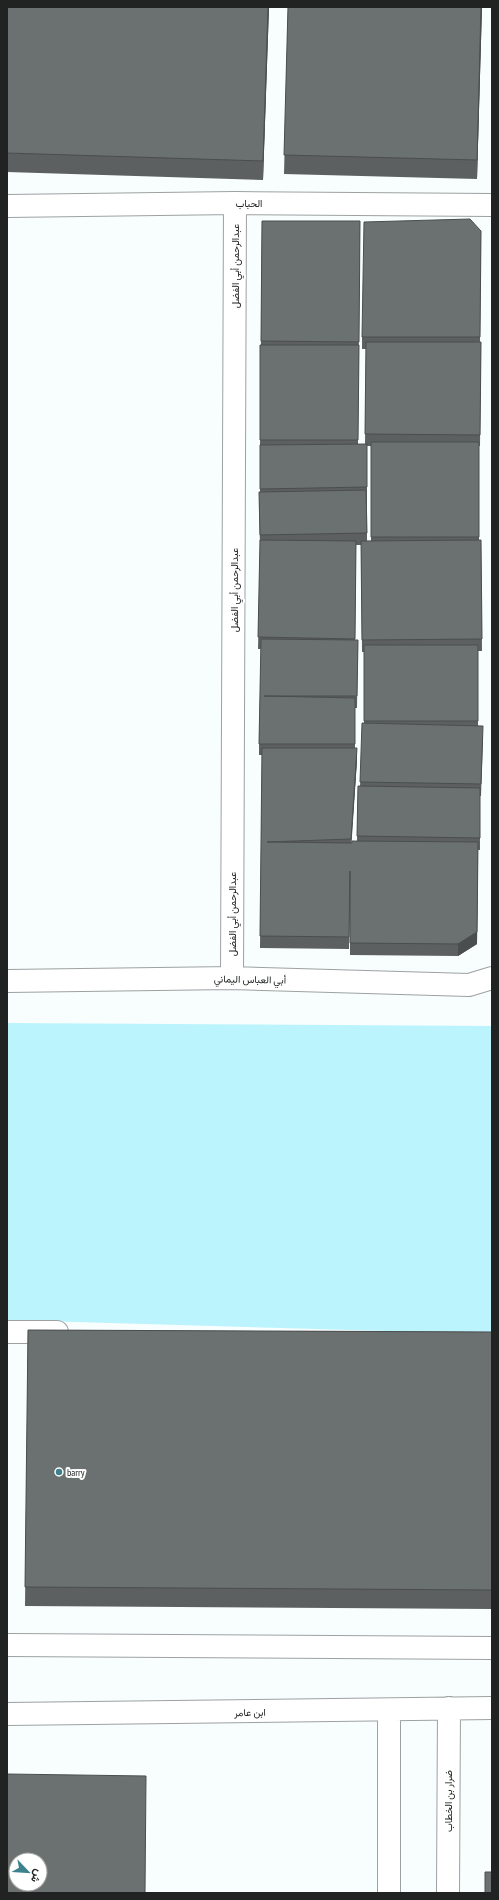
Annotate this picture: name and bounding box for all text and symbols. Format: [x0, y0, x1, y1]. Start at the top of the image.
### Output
street label: الحباب [236, 197, 262, 210]
street label: عبدالرحمن أبي الفضل [229, 224, 244, 308]
street label: عبدالرحمن أبي الفضل [228, 548, 243, 632]
street label: عبدالرحمن أبي الفضل [226, 872, 241, 956]
street label: أبي العباس اليماني [214, 972, 287, 989]
place label: barry [67, 1466, 85, 1479]
marker: barry [54, 1467, 64, 1477]
street label: ابن عامر [233, 1706, 266, 1719]
street label: ضرار بن الخطاب [442, 1770, 455, 1832]
north arrow [8, 1852, 48, 1892]
text: ش [28, 1867, 46, 1885]

